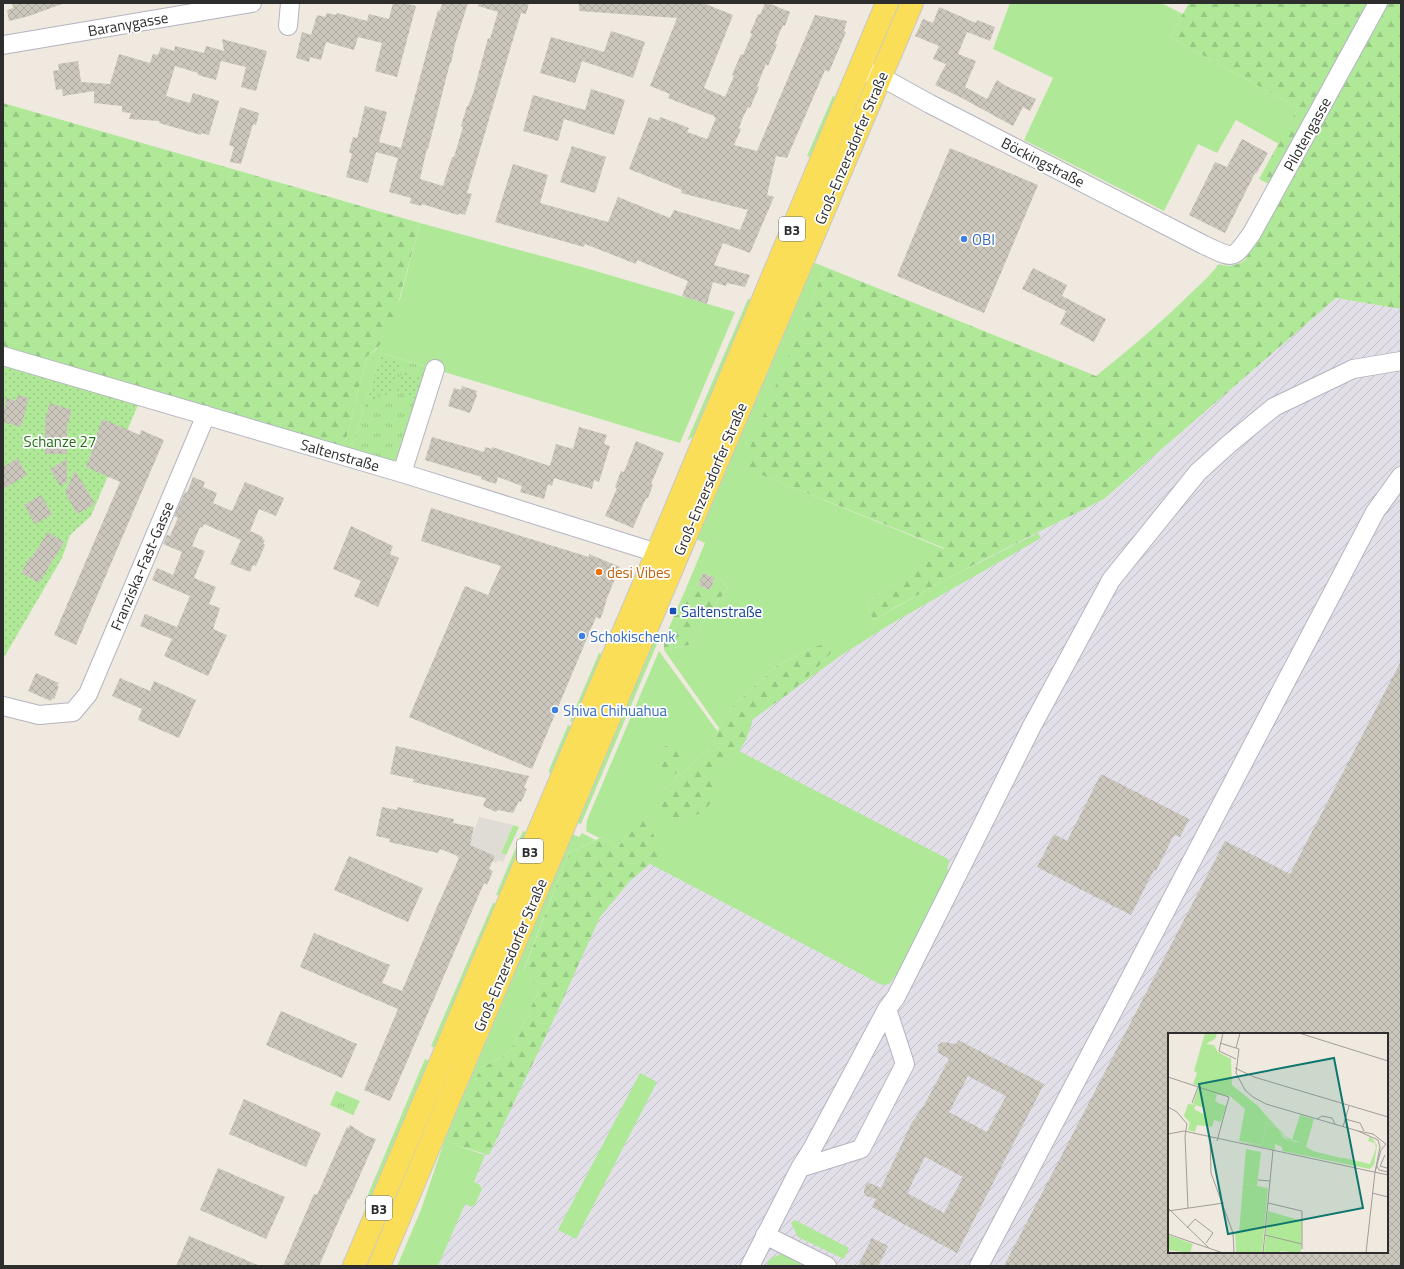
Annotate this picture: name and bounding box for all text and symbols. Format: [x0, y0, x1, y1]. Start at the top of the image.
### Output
street label: Baranygasse [86, 6, 170, 42]
street label: Groß-Enzersdorfer Straße [808, 68, 894, 228]
street label: Pilotengasse [1277, 93, 1337, 175]
street label: Böckingstraße [997, 131, 1089, 193]
road number: B3 [779, 217, 805, 241]
place label: OBI [972, 228, 995, 251]
marker: OBI [959, 234, 969, 244]
street label: Groß-Enzersdorfer Straße [667, 399, 753, 559]
park label: Schanze 27 [24, 430, 96, 453]
street label: Saltenstraße [298, 433, 382, 477]
street label: Franziska-Fast-Gasse [104, 498, 180, 634]
place label: desi Vibes [607, 561, 671, 584]
marker: desi Vibes [594, 567, 604, 577]
place label: Saltenstraße [681, 600, 762, 623]
marker: Saltenstraße [668, 606, 678, 616]
place label: Schokischenk [590, 625, 676, 648]
marker: Schokischenk [577, 631, 587, 641]
place label: Shiva Chihuahua [563, 699, 667, 722]
marker: Shiva Chihuahua [550, 705, 560, 715]
road number: B3 [517, 839, 543, 863]
street label: Groß-Enzersdorfer Straße [467, 875, 553, 1035]
inset map [1168, 1033, 1388, 1253]
road number: B3 [366, 1196, 392, 1220]

